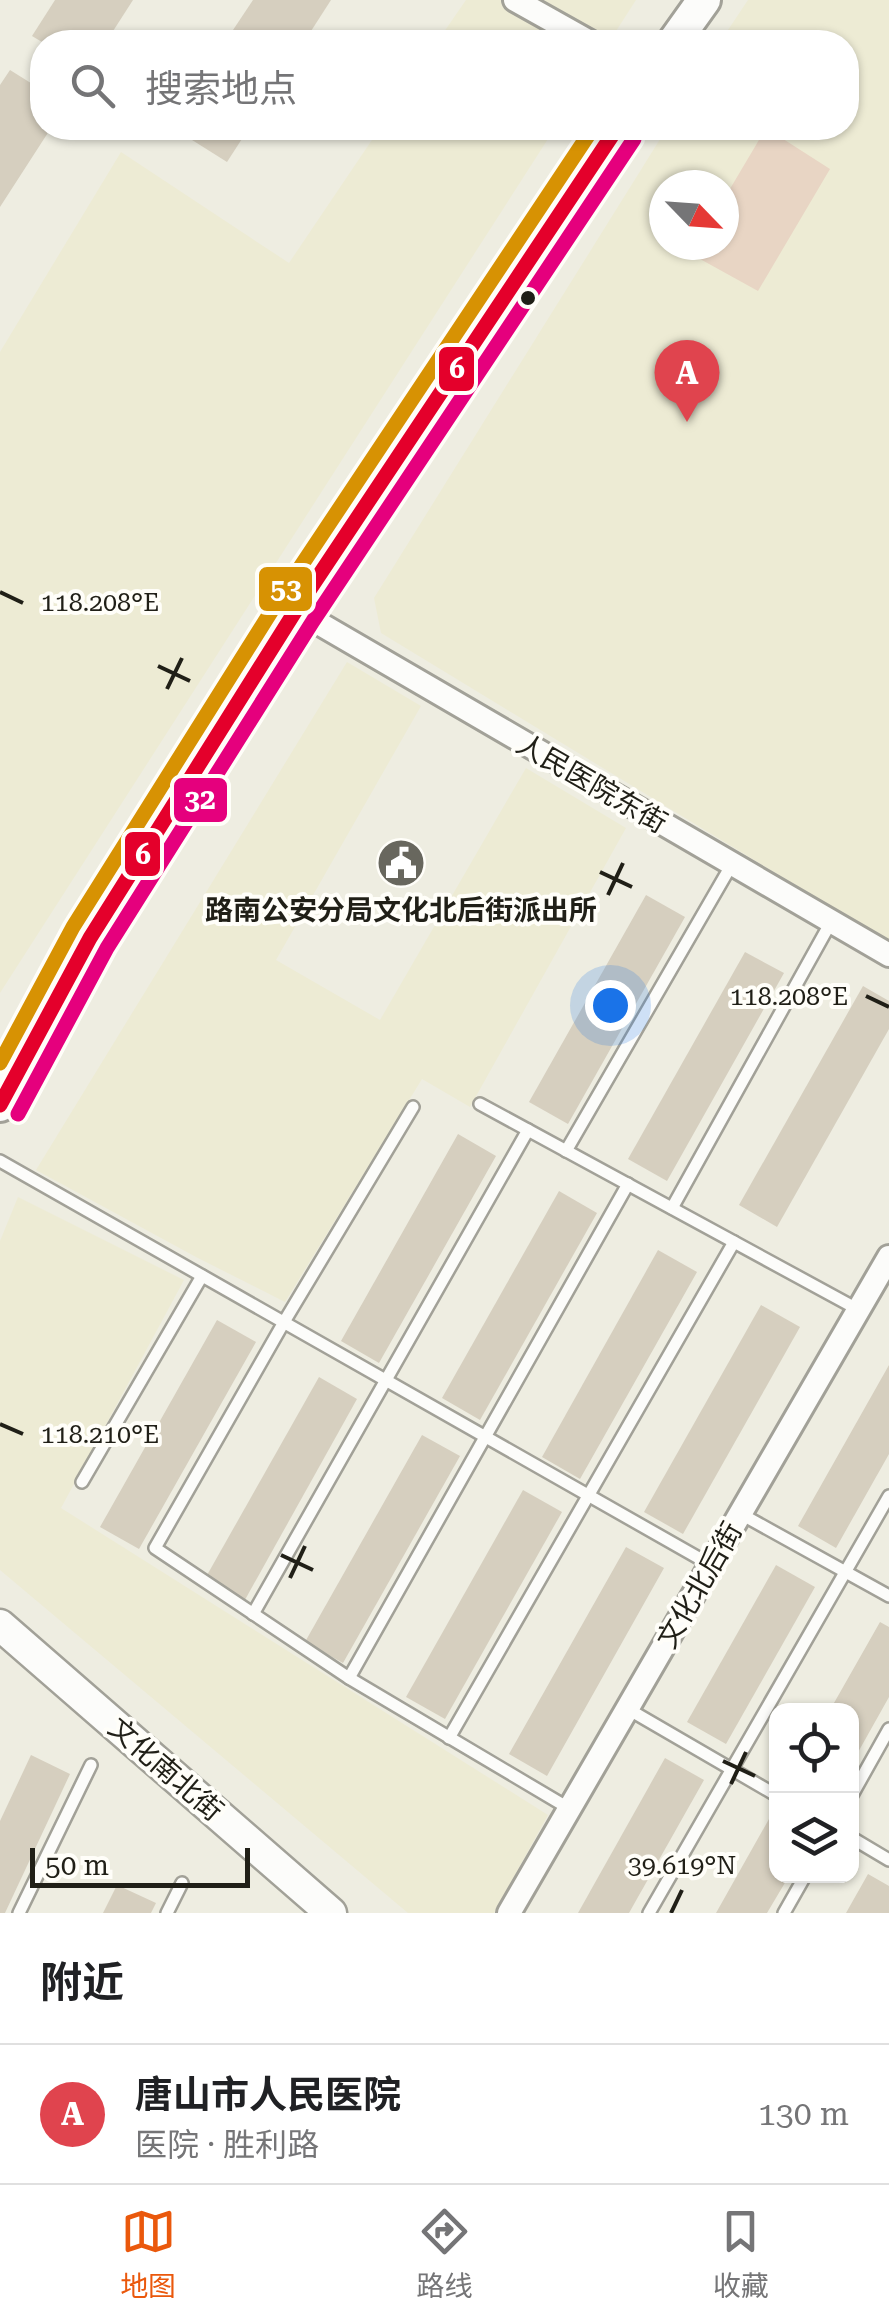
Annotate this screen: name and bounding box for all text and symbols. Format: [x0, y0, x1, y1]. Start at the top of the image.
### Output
search box [30, 30, 859, 140]
icon: search [65, 58, 120, 113]
text: 搜索地点 [145, 67, 297, 111]
north arrow [649, 170, 739, 260]
unlabelled marker [518, 288, 538, 308]
pin: A [654, 340, 720, 422]
line badge: 6 [437, 345, 476, 393]
text: 6 [449, 352, 465, 385]
line badge: 53 [257, 565, 314, 613]
text: 53 [270, 572, 302, 605]
text: 118.208°E [41, 588, 159, 617]
street label: 人民医院东街 [511, 727, 673, 840]
line badge: 32 [172, 776, 229, 824]
text: 32 [184, 783, 216, 816]
line badge: 6 [123, 830, 162, 878]
public building icon: 路南公安分局文化北后街派出所 [375, 837, 427, 889]
text: 6 [135, 838, 151, 871]
place label: 路南公安分局文化北后街派出所 [205, 894, 597, 927]
your location [585, 980, 636, 1031]
text: 118.208°E [730, 982, 848, 1011]
text: 118.210°E [41, 1420, 159, 1449]
street label: 文化北后街 [650, 1516, 749, 1654]
map controls [769, 1703, 859, 1883]
button: locate [769, 1703, 859, 1793]
street label: 文化南北街 [102, 1711, 229, 1828]
button: layers [769, 1793, 859, 1883]
scale bar [30, 1843, 250, 1888]
text: 50 m [45, 1849, 109, 1882]
text: 39.619°N [628, 1851, 736, 1880]
text: 附近 [40, 1958, 124, 2007]
text: 唐山市人民医院 [135, 2073, 401, 2117]
text: A [61, 2095, 84, 2133]
text: 130 m [758, 2095, 849, 2133]
text: 医院 · 胜利路 [135, 2126, 319, 2164]
tab: 地图 [120, 2204, 176, 2304]
tab: 路线 [416, 2204, 473, 2304]
tab: 收藏 [713, 2204, 769, 2304]

